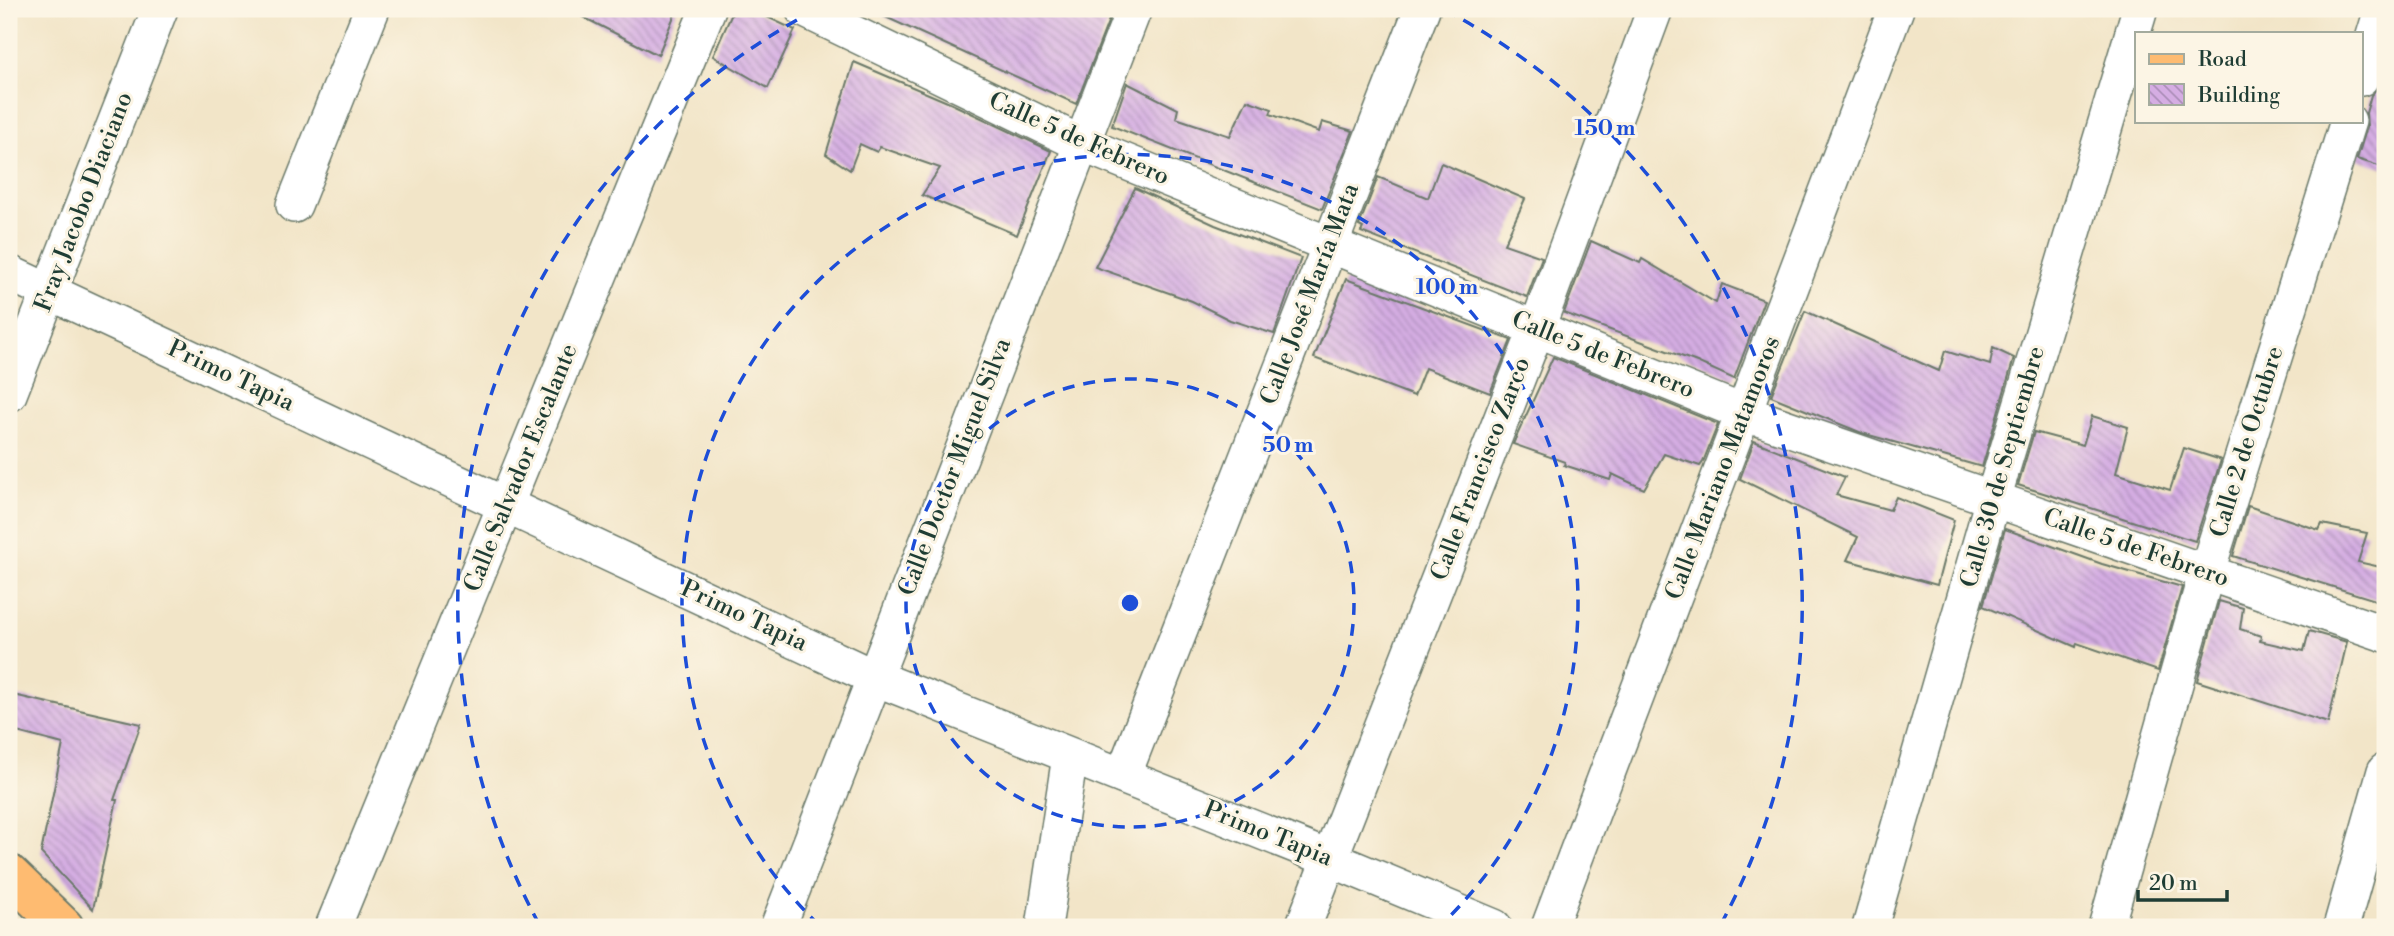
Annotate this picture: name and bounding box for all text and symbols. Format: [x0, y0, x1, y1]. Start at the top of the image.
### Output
legend [2135, 32, 2362, 122]
text: Road [2198, 47, 2247, 73]
text: Building [2197, 83, 2280, 109]
street label: Calle 5 de Febrero [984, 86, 1174, 192]
street label: Fray Jacobo Diaciano [28, 88, 140, 316]
text: 150 m [1575, 116, 1635, 142]
street label: Calle José María Mata [1254, 178, 1366, 409]
text: 100 m [1416, 275, 1478, 301]
street label: Calle 5 de Febrero [1507, 305, 1699, 405]
street label: Calle Mariano Matamoros [1659, 332, 1787, 604]
street label: Calle Doctor Miguel Silva [892, 333, 1018, 600]
street label: Primo Tapia [163, 334, 300, 419]
street label: Calle Salvador Escalante [457, 340, 585, 596]
street label: Calle 30 de Septiembre [1954, 343, 2052, 591]
street label: Calle 2 de Octubre [2204, 343, 2290, 541]
street label: Calle Francisco Zarco [1425, 353, 1537, 585]
text: 50 m [1263, 433, 1313, 459]
street label: Calle 5 de Febrero [2039, 502, 2233, 594]
street label: Primo Tapia [676, 574, 813, 659]
centre of rings [1118, 591, 1142, 615]
street label: Primo Tapia [1199, 795, 1338, 874]
scale bar [2138, 859, 2228, 903]
text: 20 m [2149, 871, 2198, 897]

